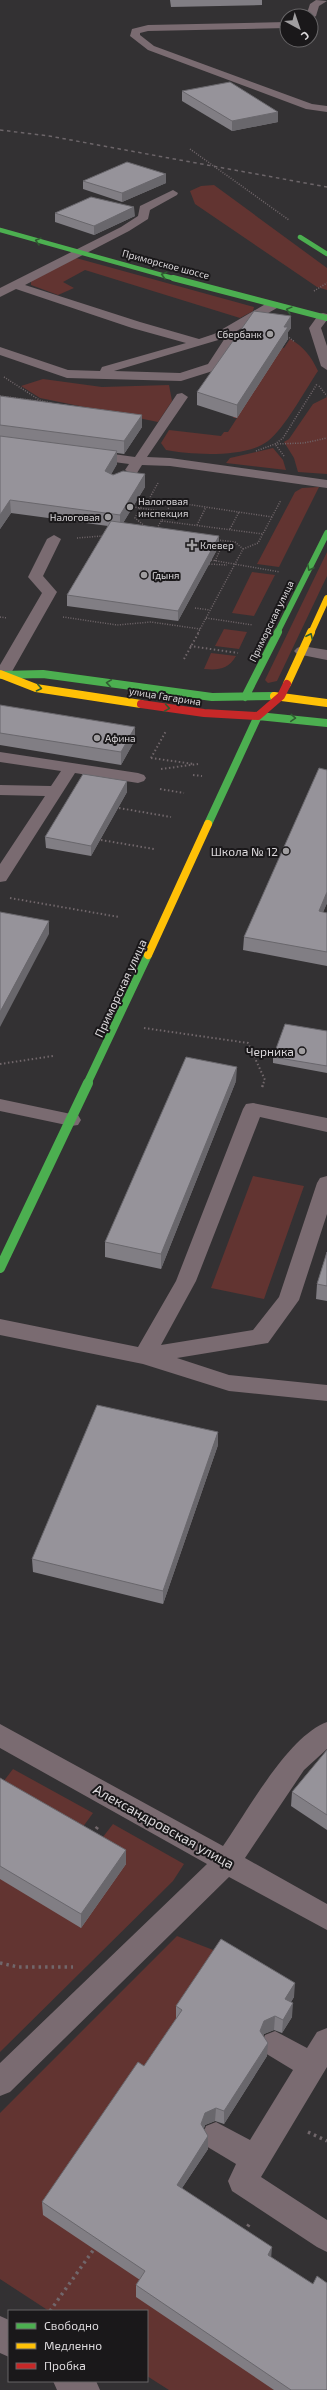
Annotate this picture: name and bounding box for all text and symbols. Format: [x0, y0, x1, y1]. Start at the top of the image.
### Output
north arrow [279, 8, 319, 48]
text: С [299, 29, 312, 43]
one-way arrow [35, 237, 42, 246]
street label: Приморское шоссе [121, 247, 211, 281]
one-way arrow [160, 271, 167, 280]
one-way arrow [286, 306, 292, 314]
place label: Сбербанк [217, 328, 263, 340]
marker: Сбербанк [265, 329, 275, 339]
place label: Налоговая инспекция [138, 495, 188, 519]
marker: Налоговая инспекция [125, 502, 135, 512]
place label: Налоговая [50, 511, 100, 523]
marker: Налоговая [103, 512, 113, 522]
place label: Клевер [200, 539, 234, 551]
marker: Клевер [187, 540, 197, 550]
one-way arrow [307, 564, 314, 571]
place label: Гдыня [152, 569, 180, 581]
marker: Гдыня [139, 570, 149, 580]
street label: Приморская улица [246, 578, 297, 664]
one-way arrow [305, 632, 313, 639]
one-way arrow [106, 679, 112, 688]
one-way arrow [36, 683, 42, 691]
street label: улица Гагарина [128, 684, 202, 709]
one-way arrow [164, 703, 170, 712]
one-way arrow [290, 714, 296, 723]
place label: Афина [105, 732, 136, 744]
marker: Афина [92, 733, 102, 743]
place label: Школа № 12 [211, 844, 278, 858]
marker: Школа № 12 [281, 846, 291, 856]
street label: Приморская улица [91, 937, 150, 1040]
place label: Черника [246, 1044, 294, 1058]
marker: Черника [297, 1046, 307, 1056]
street label: Александровская улица [91, 1780, 237, 1872]
legend [8, 2310, 148, 2382]
text: Свободно [44, 2318, 99, 2332]
text: Медленно [44, 2338, 102, 2352]
text: Пробка [44, 2358, 86, 2372]

